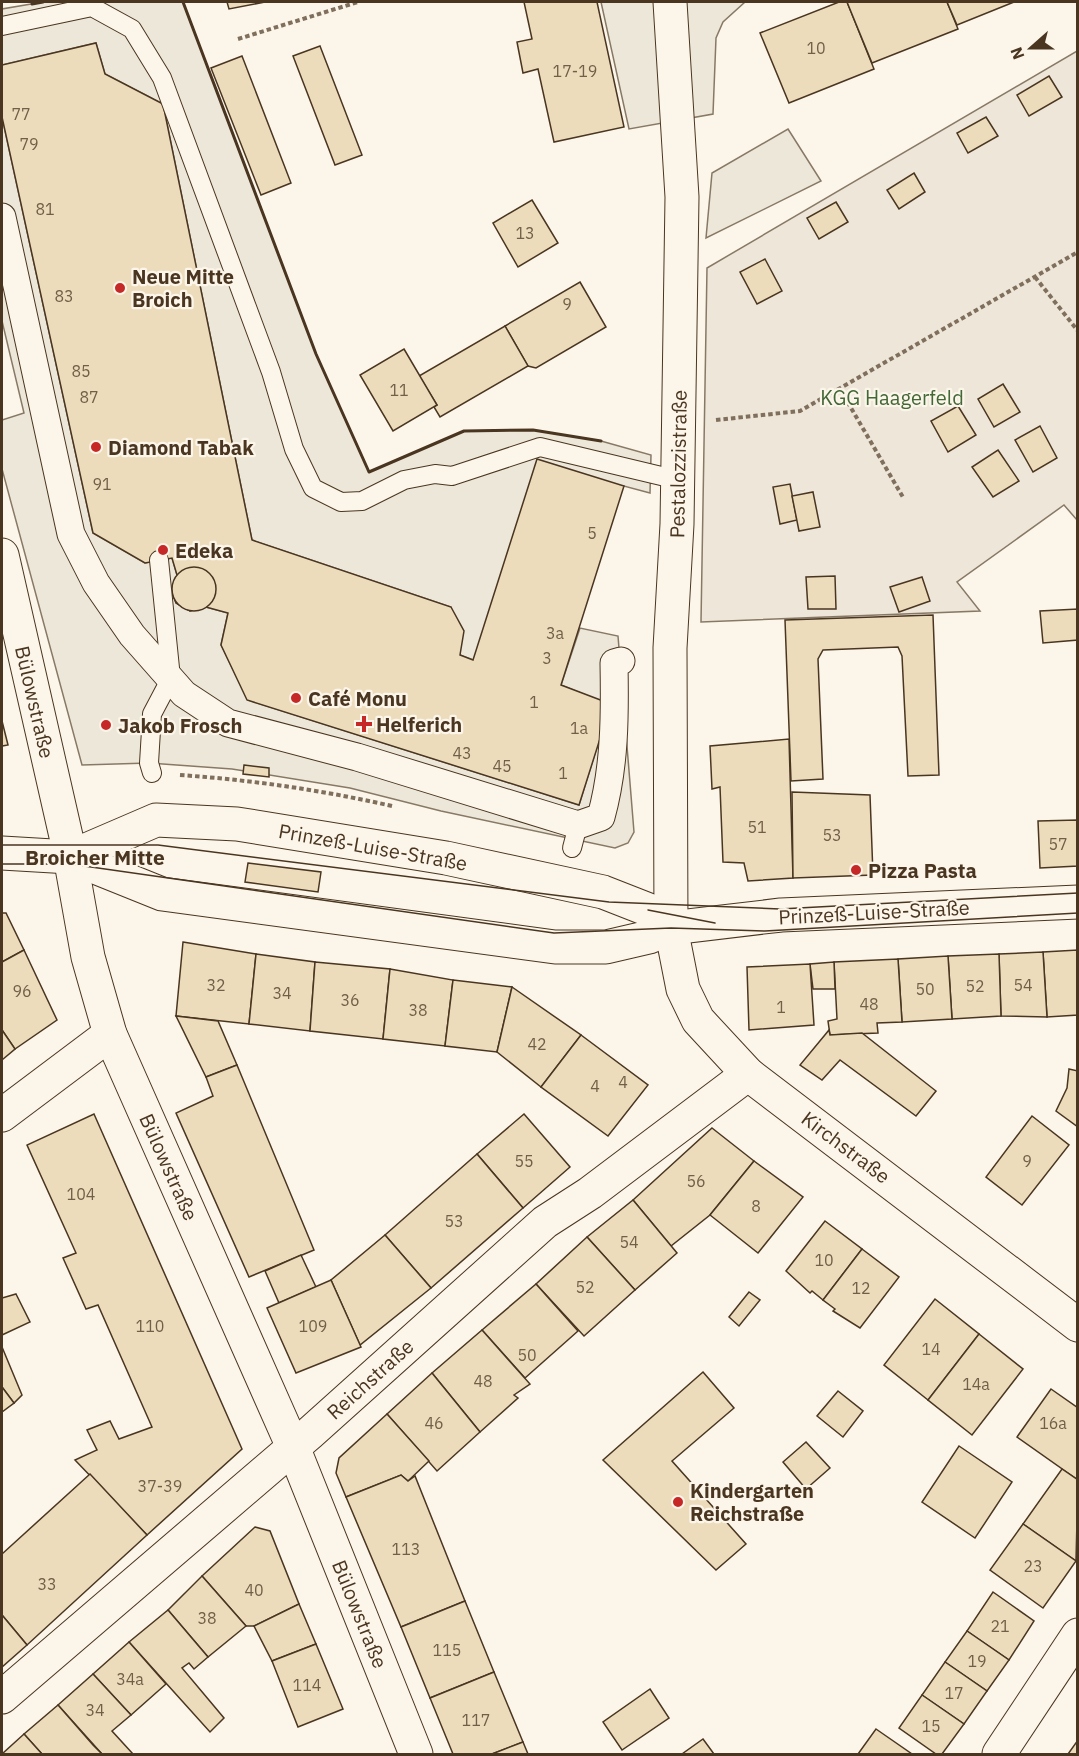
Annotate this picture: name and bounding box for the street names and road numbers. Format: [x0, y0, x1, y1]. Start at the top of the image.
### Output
street label: Pestalozzistraße [663, 390, 693, 538]
street label: Bülowstraße [9, 643, 61, 761]
street label: Prinzeß-Luise-Straße [276, 817, 470, 877]
street label: Prinzeß-Luise-Straße [778, 894, 970, 930]
street label: Kirchstraße [796, 1105, 896, 1189]
street label: Bülowstraße [133, 1109, 205, 1225]
street label: Reichstraße [321, 1333, 419, 1425]
street label: Bülowstraße [326, 1556, 394, 1672]

